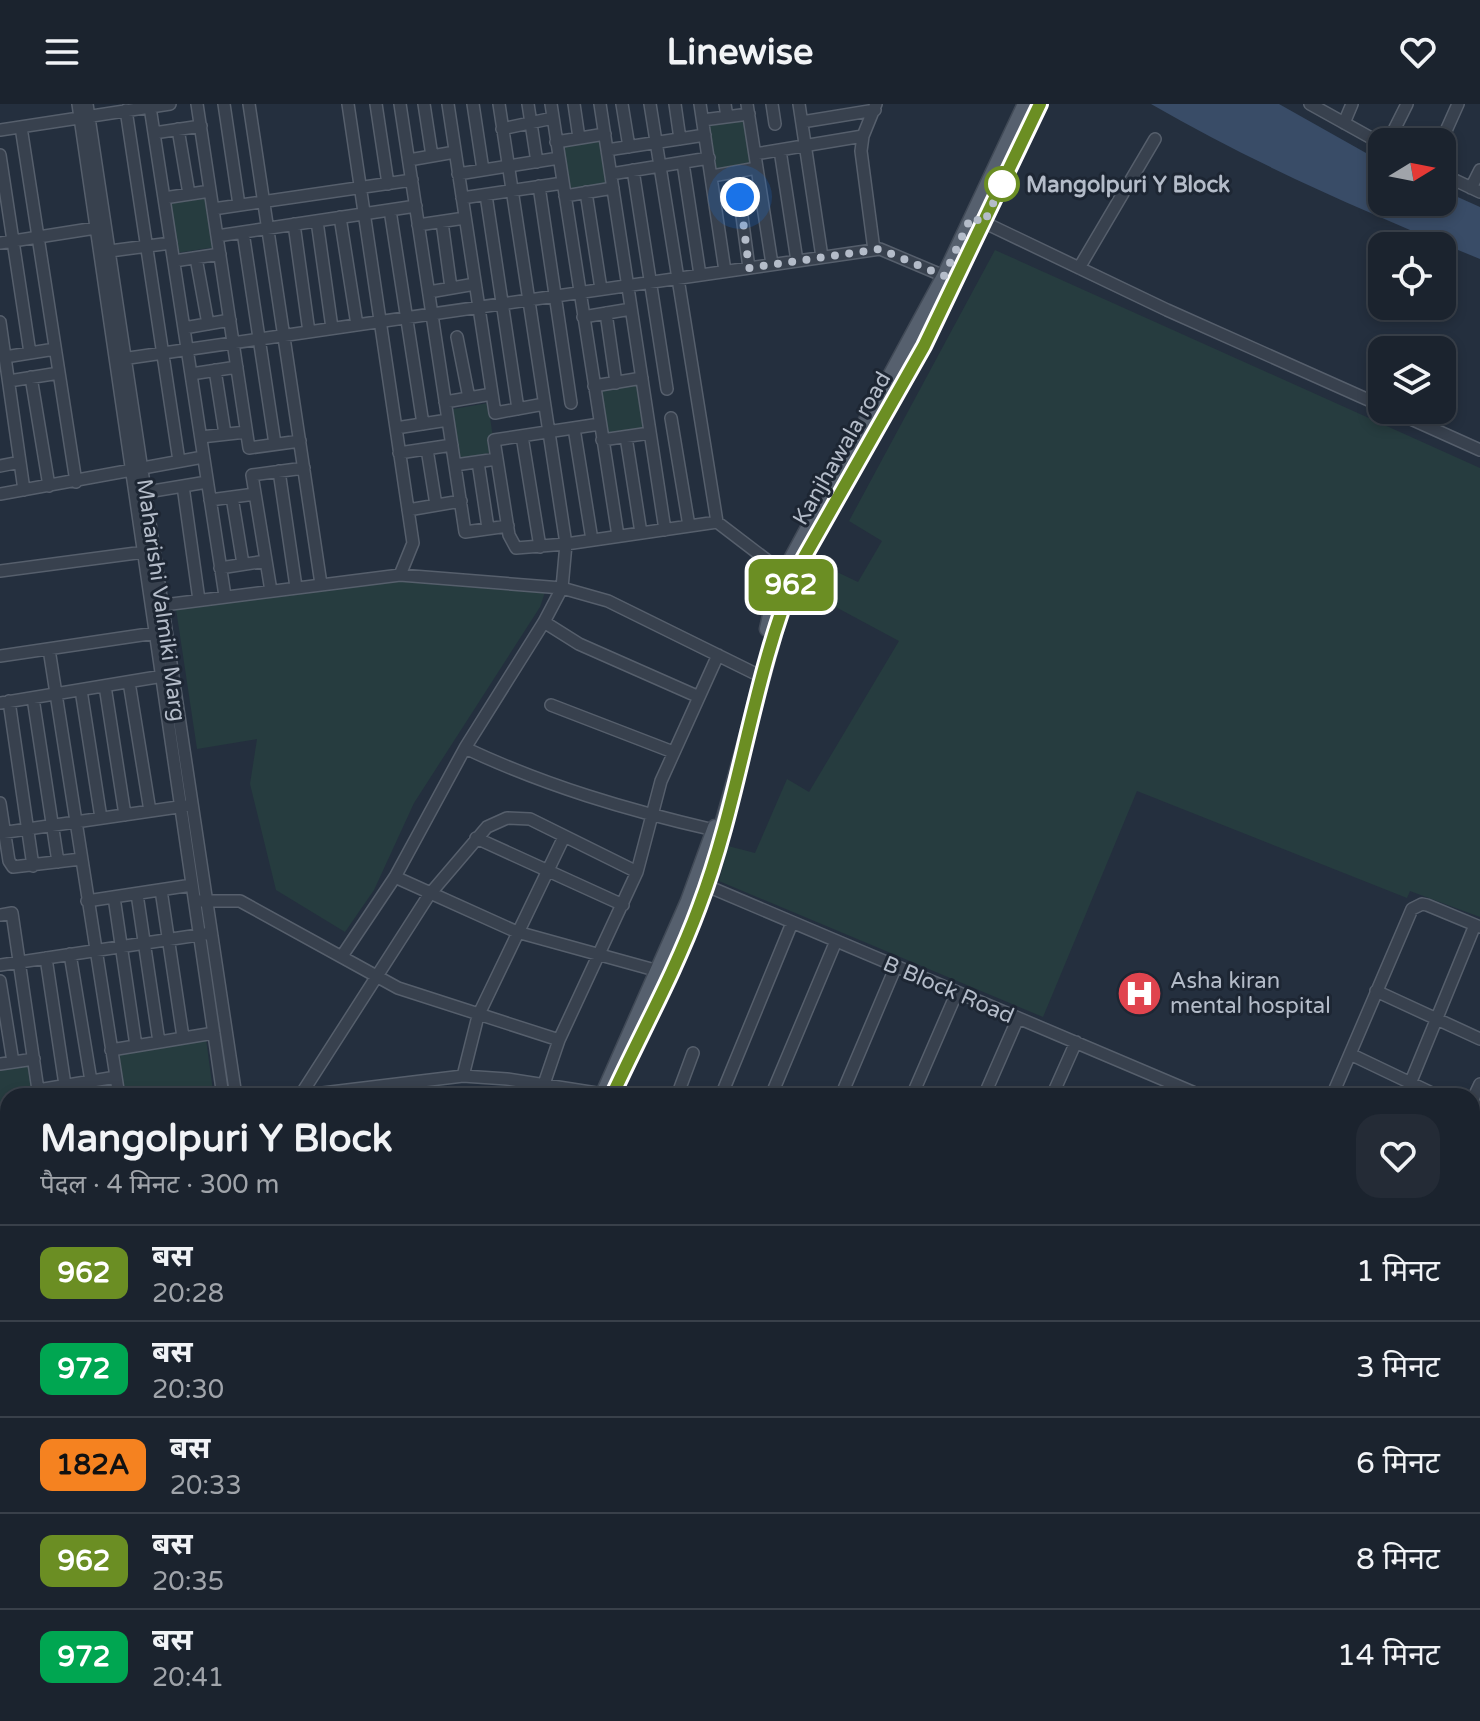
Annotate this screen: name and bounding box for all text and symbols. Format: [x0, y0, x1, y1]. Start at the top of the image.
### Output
icon: menu [40, 30, 84, 74]
icon: heart [1396, 30, 1440, 74]
text: Linewise [667, 31, 813, 74]
north arrow [1368, 128, 1456, 216]
map controls [1368, 128, 1456, 424]
marker: Mangolpuri Y Block [985, 167, 1019, 201]
place label: Mangolpuri Y Block [1026, 172, 1230, 198]
your location [720, 177, 760, 217]
button: locate [1368, 232, 1456, 320]
button: layers [1368, 336, 1456, 424]
street label: Kanjhawala road [787, 367, 896, 530]
street label: Maharishi Valmiki Marg [131, 477, 191, 723]
line badge: 962 [745, 559, 837, 611]
text: 962 [765, 568, 817, 602]
street label: B Block Road [879, 951, 1018, 1029]
place label: Asha kiran mental hospital [1170, 968, 1331, 1019]
hospital icon: Asha kiran mental hospital [1115, 969, 1163, 1017]
button: heart [1356, 1114, 1440, 1198]
text: Mangolpuri Y Block [40, 1116, 393, 1162]
text: पैदल · 4 मिनट · 300 m [40, 1169, 279, 1200]
text: बस [152, 1238, 193, 1275]
text: 1 मिनट [1356, 1253, 1440, 1290]
text: 962 [58, 1256, 110, 1290]
text: 20:28 [152, 1278, 224, 1309]
text: बस [152, 1334, 193, 1371]
text: 3 मिनट [1356, 1349, 1440, 1386]
text: 972 [58, 1352, 110, 1386]
text: 20:30 [152, 1374, 224, 1405]
text: बस [170, 1430, 210, 1467]
text: 6 मिनट [1356, 1445, 1440, 1482]
text: 182A [56, 1448, 130, 1482]
text: 20:33 [170, 1470, 242, 1501]
text: बस [152, 1526, 193, 1563]
text: 8 मिनट [1356, 1541, 1440, 1578]
text: 962 [58, 1544, 110, 1578]
text: 20:35 [152, 1566, 224, 1597]
text: बस [152, 1622, 193, 1659]
text: 14 मिनट [1337, 1637, 1440, 1674]
text: 972 [58, 1640, 110, 1674]
text: 20:41 [152, 1662, 224, 1693]

